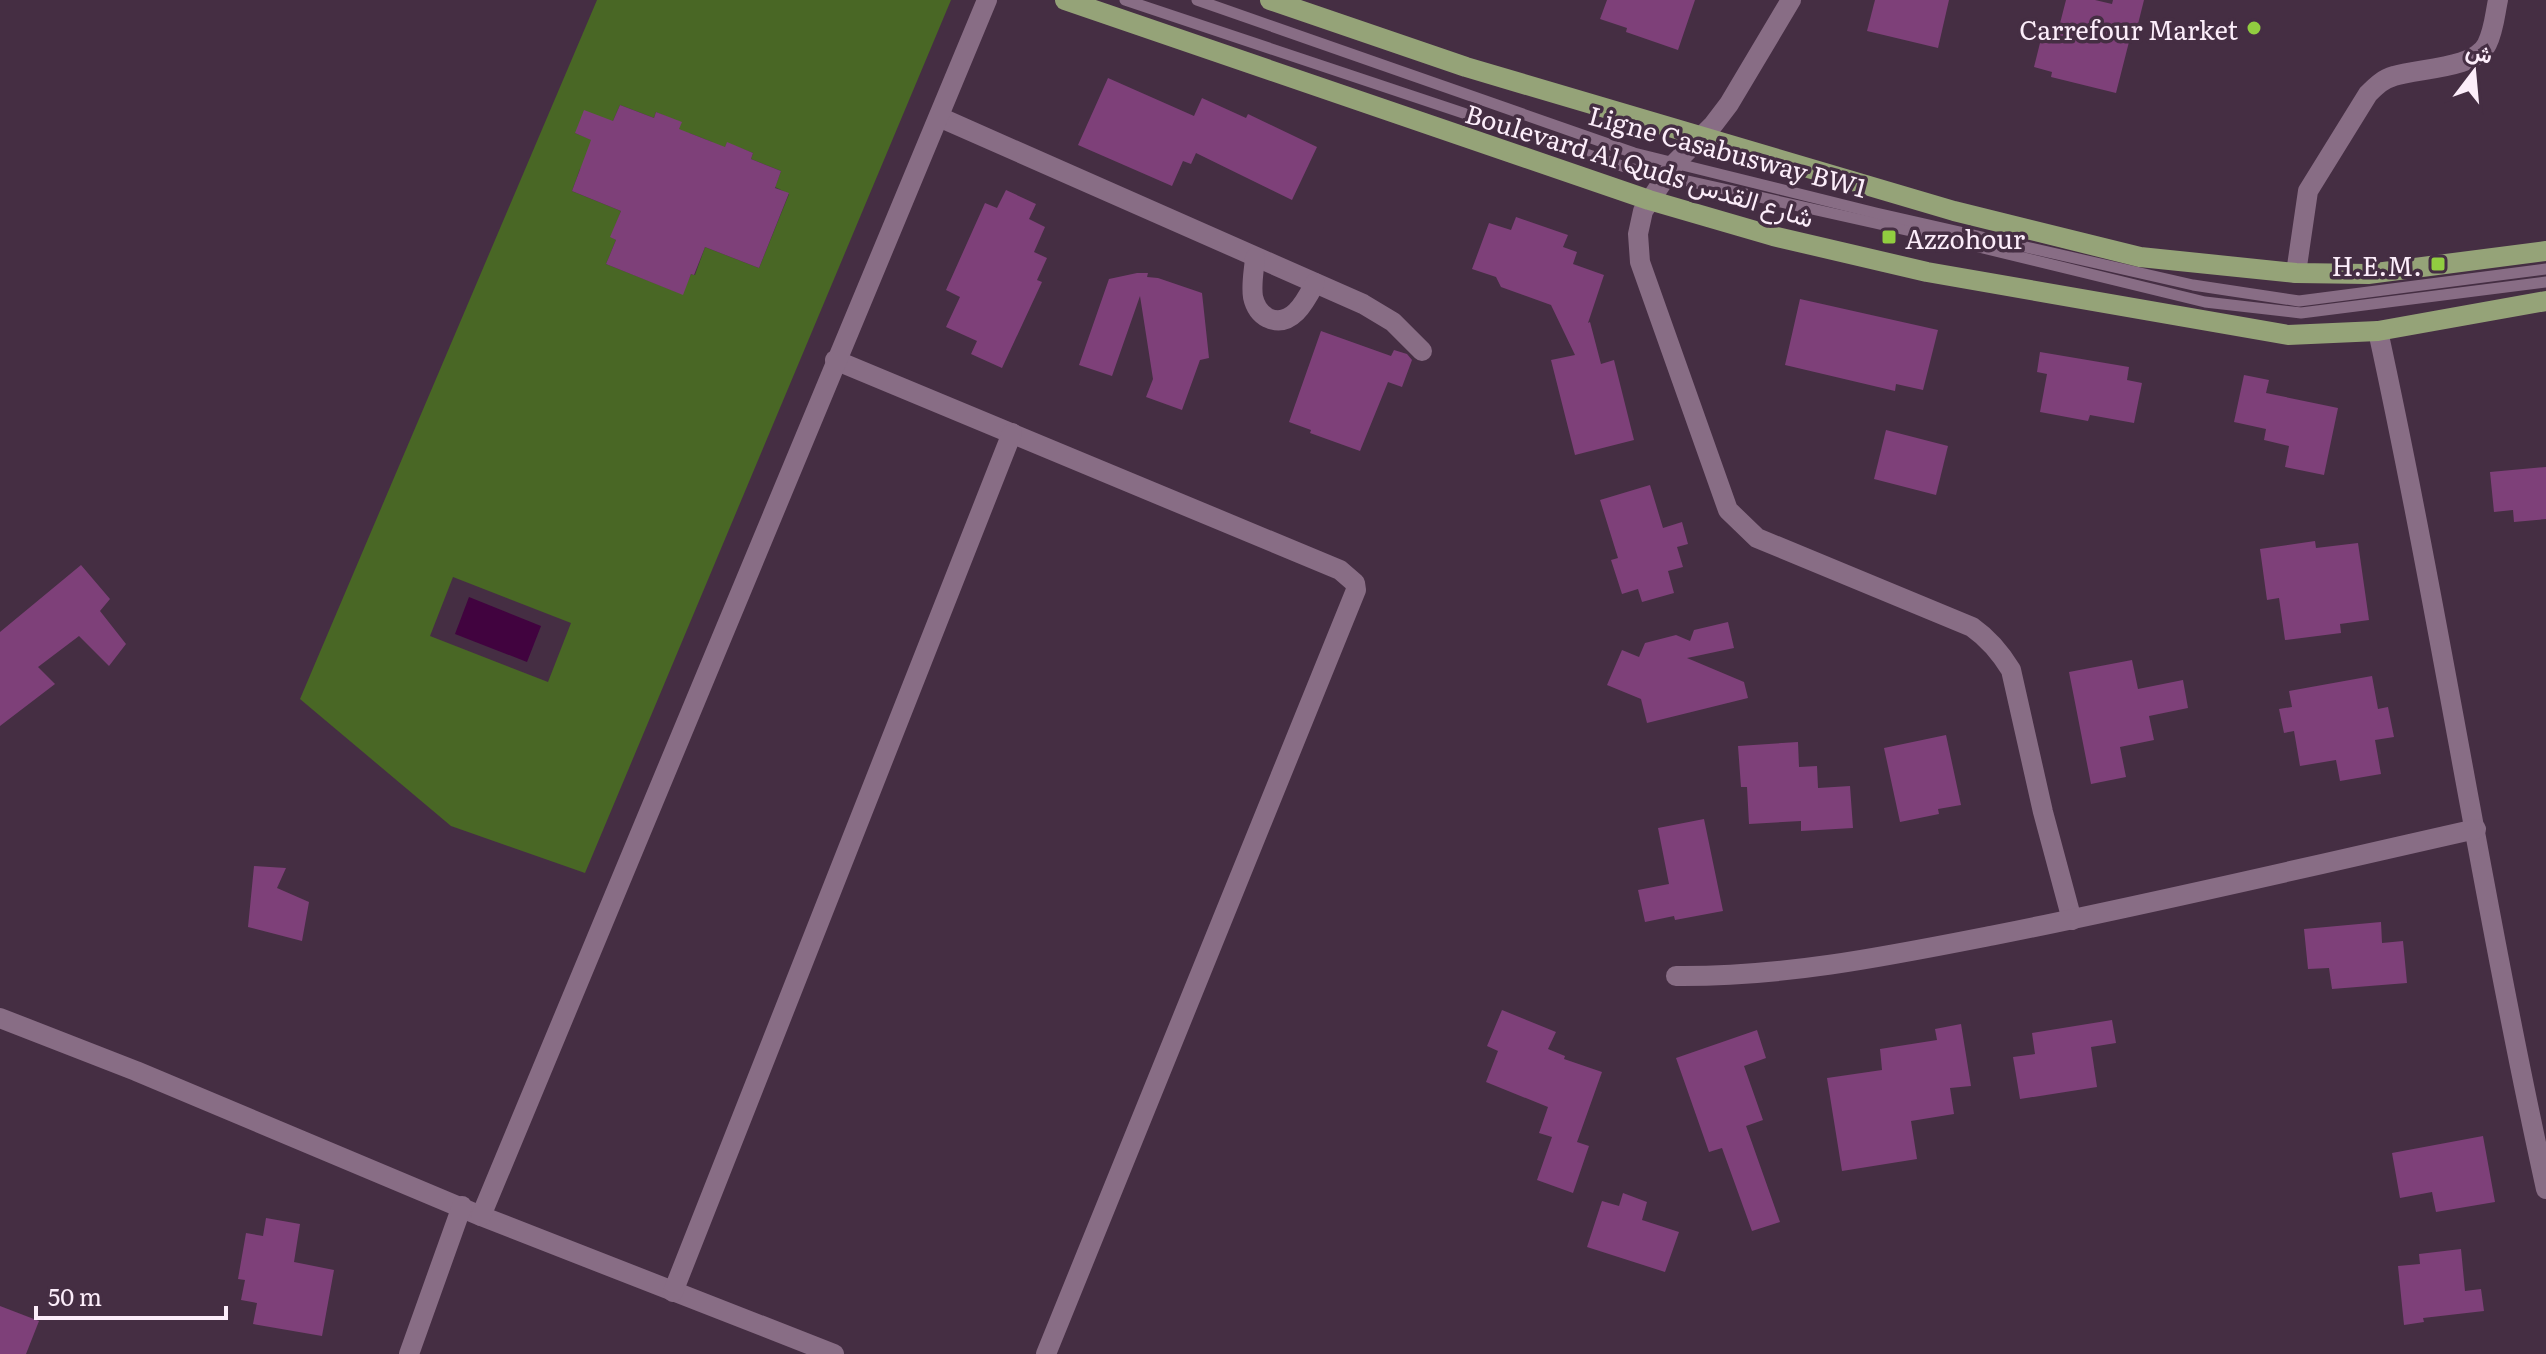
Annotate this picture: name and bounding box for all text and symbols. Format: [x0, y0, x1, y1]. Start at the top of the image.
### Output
place label: Carrefour Market [2019, 9, 2238, 48]
marker: Carrefour Market [2245, 19, 2263, 37]
north arrow [2434, 32, 2514, 112]
text: ش [2463, 32, 2497, 71]
street label: Boulevard Al Quds شارع القدس [1461, 92, 1819, 237]
street label: Ligne Casabusway BW1 [1585, 94, 1871, 206]
place label: Azzohour [1905, 218, 2026, 257]
marker: Azzohour [1880, 228, 1898, 246]
place label: H.E.M. [2332, 245, 2422, 284]
marker: H.E.M. [2429, 255, 2447, 273]
scale bar [36, 1270, 226, 1320]
text: 50 m [48, 1278, 102, 1313]

